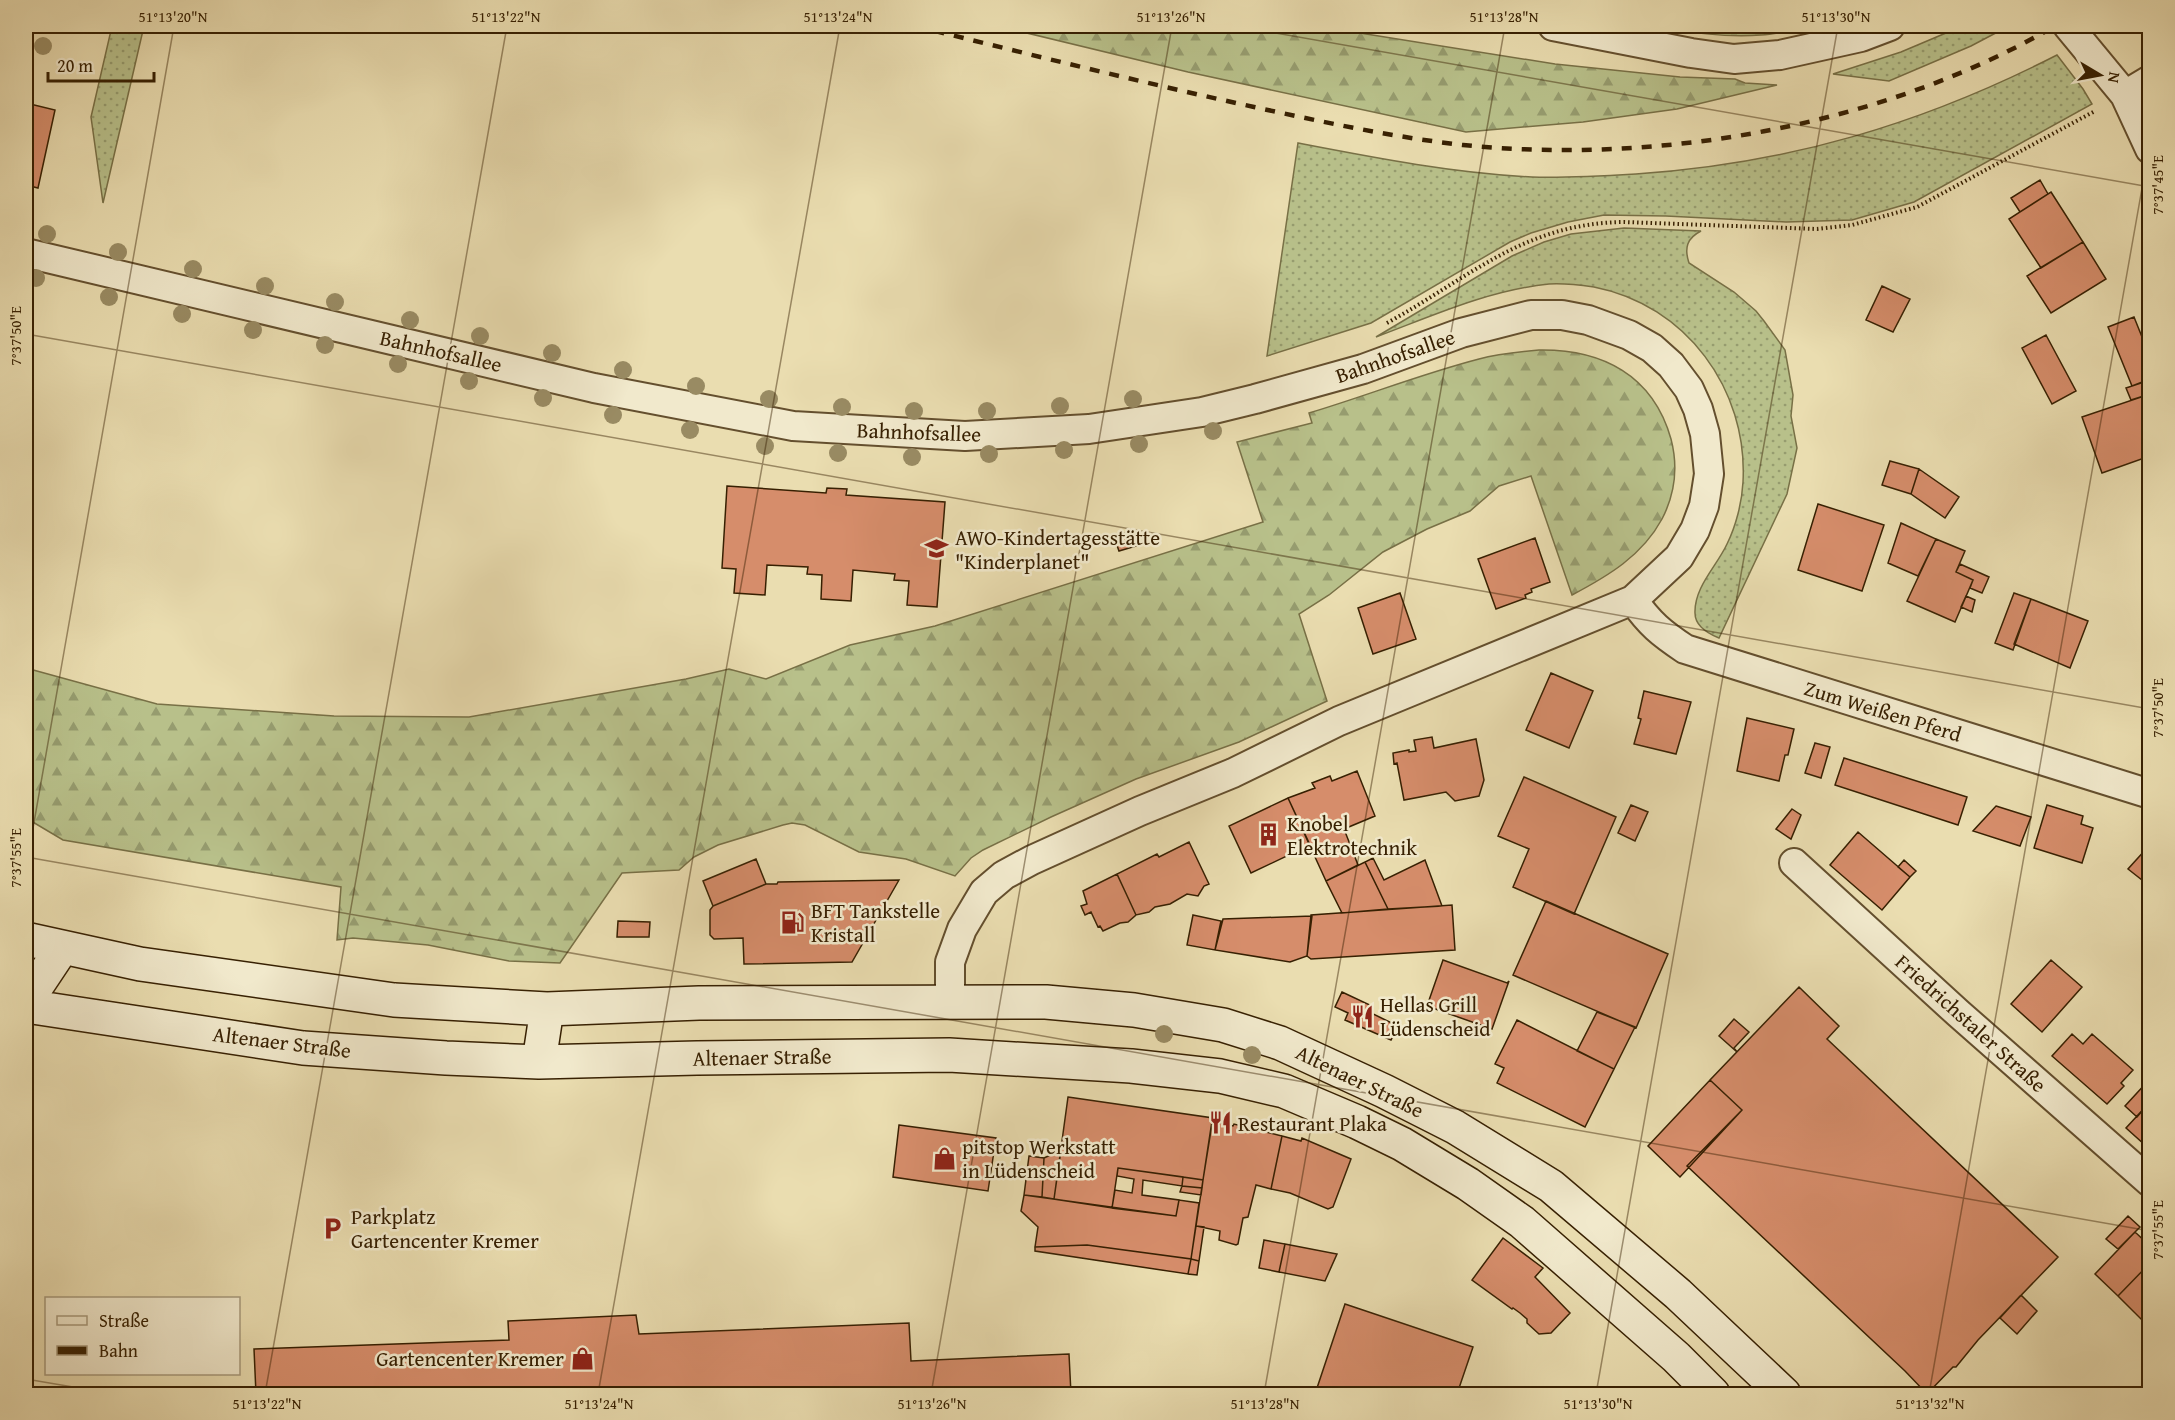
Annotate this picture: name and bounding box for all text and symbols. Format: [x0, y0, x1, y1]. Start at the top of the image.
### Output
text: 51°13'20"N [139, 6, 208, 27]
text: 51°13'22"N [472, 6, 541, 27]
text: 51°13'24"N [804, 6, 873, 27]
text: 51°13'26"N [1137, 6, 1206, 27]
text: 51°13'28"N [1470, 6, 1539, 27]
text: 51°13'30"N [1802, 6, 1871, 27]
scale bar [48, 45, 154, 83]
north arrow [2070, 45, 2130, 105]
text: 20 m [57, 52, 93, 79]
text: N [2102, 70, 2128, 85]
text: 7°37'45"E [2147, 155, 2168, 215]
text: 7°37'50"E [5, 306, 26, 366]
street label: Bahnhofsallee [1331, 321, 1459, 391]
street label: Bahnhofsallee [377, 322, 505, 380]
street label: Bahnhofsallee [856, 414, 982, 450]
place label: AWO-Kindertagesstätte "Kinderplanet" [955, 522, 1160, 577]
school or university icon: AWO-Kindertagesstätte "Kinderplanet" [924, 536, 950, 562]
street label: Zum Weißen Pferd [1800, 672, 1966, 750]
text: 7°37'50"E [2147, 678, 2168, 738]
place label: Knobel Elektrotechnik [1287, 808, 1417, 863]
building icon: Knobel Elektrotechnik [1256, 822, 1282, 848]
text: 7°37'55"E [5, 828, 26, 888]
place label: BFT Tankstelle Kristall [811, 895, 940, 950]
fuel station icon: BFT Tankstelle Kristall [780, 909, 806, 935]
street label: Friedrichstaler Straße [1889, 947, 2054, 1100]
place label: Hellas Grill Lüdenscheid [1380, 989, 1491, 1044]
restaurant icon: Hellas Grill Lüdenscheid [1349, 1003, 1375, 1029]
street label: Altenaer Straße [211, 1018, 353, 1066]
street label: Altenaer Straße [1291, 1037, 1429, 1125]
street label: Altenaer Straße [692, 1040, 832, 1074]
place label: Restaurant Plaka [1238, 1108, 1387, 1139]
restaurant icon: Restaurant Plaka [1207, 1110, 1233, 1136]
place label: pitstop Werkstatt in Lüdenscheid [962, 1131, 1116, 1186]
shop icon: pitstop Werkstatt in Lüdenscheid [931, 1145, 957, 1171]
text: 7°37'55"E [2147, 1200, 2168, 1260]
place label: Parkplatz Gartencenter Kremer [351, 1201, 539, 1256]
parking icon: Parkplatz Gartencenter Kremer [320, 1215, 346, 1241]
legend [45, 1297, 240, 1375]
text: Straße [99, 1307, 149, 1334]
text: Bahn [99, 1337, 138, 1364]
place label: Gartencenter Kremer [376, 1343, 564, 1374]
shop icon: Gartencenter Kremer [569, 1345, 595, 1371]
text: 51°13'22"N [233, 1393, 302, 1414]
text: 51°13'24"N [565, 1393, 634, 1414]
text: 51°13'26"N [898, 1393, 967, 1414]
text: 51°13'28"N [1231, 1393, 1300, 1414]
text: 51°13'30"N [1564, 1393, 1633, 1414]
text: 51°13'32"N [1896, 1393, 1965, 1414]

